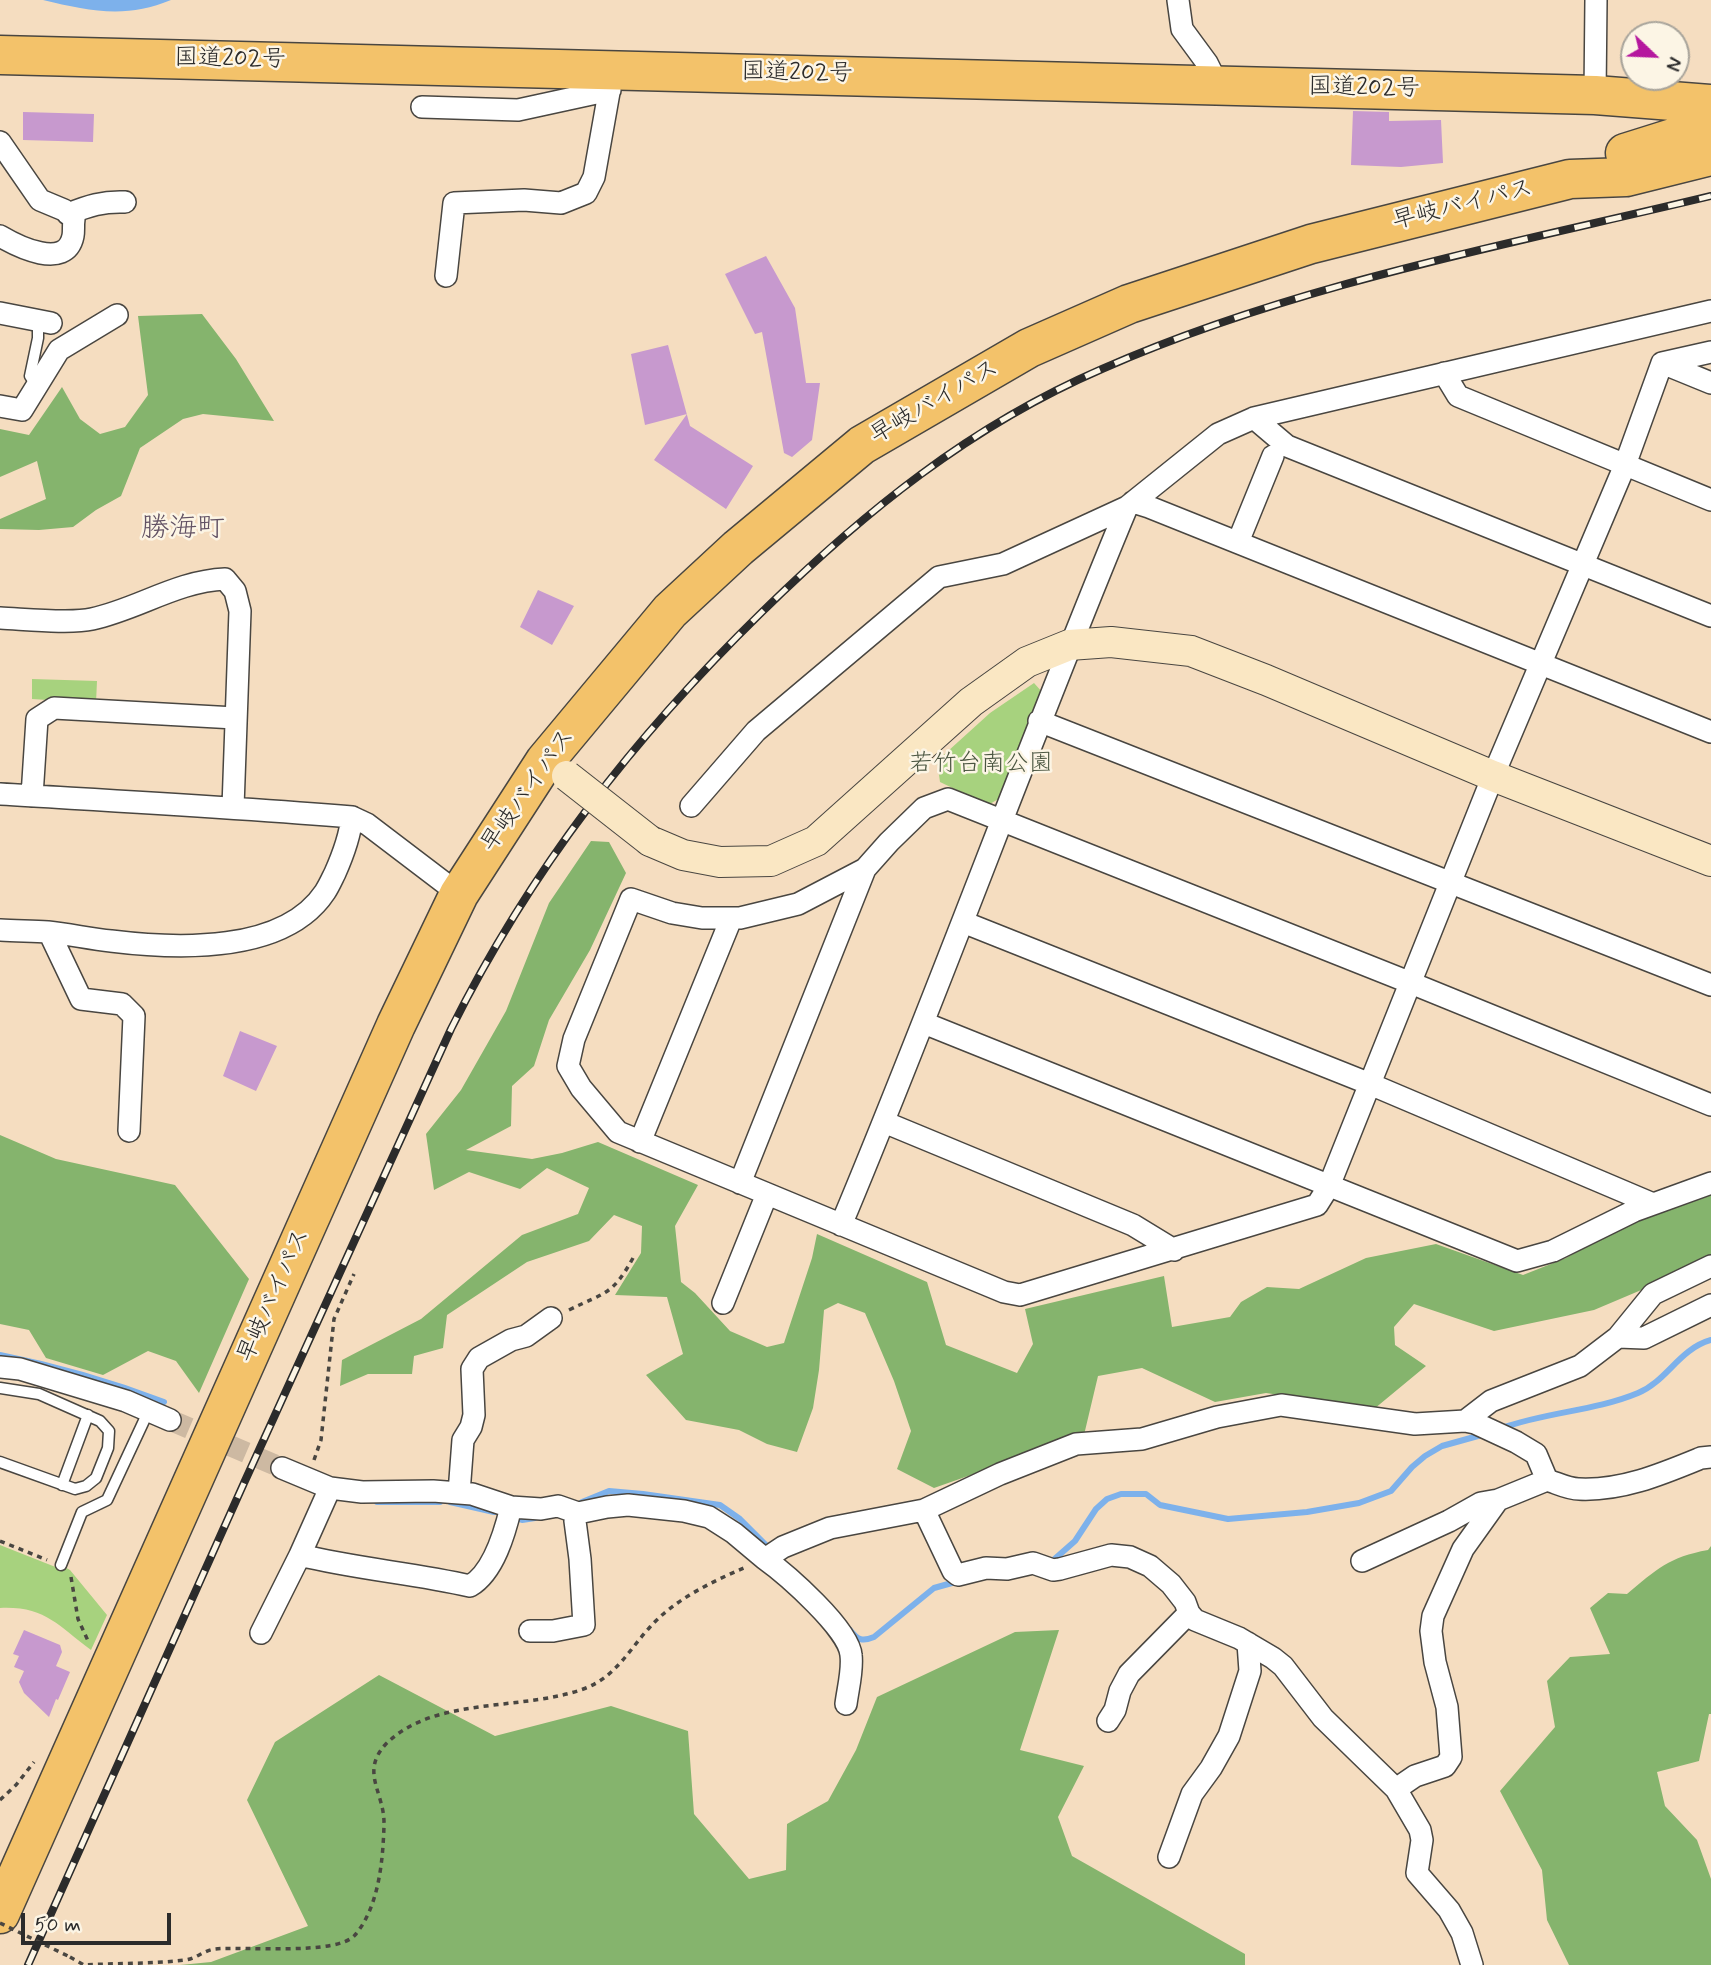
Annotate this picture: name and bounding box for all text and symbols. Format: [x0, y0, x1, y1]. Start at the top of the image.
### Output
north arrow [1620, 21, 1690, 91]
street label: 国道202号 [174, 45, 286, 75]
text: N [1659, 53, 1687, 74]
street label: 国道202号 [741, 59, 853, 89]
street label: 国道202号 [1308, 74, 1420, 104]
street label: 早岐バイパス [1390, 175, 1536, 237]
street label: 早岐バイパス [865, 355, 1005, 451]
district label: 勝海町 [141, 513, 225, 547]
street label: 早岐バイパス [476, 724, 582, 858]
park label: 若竹台南公園 [909, 751, 1053, 779]
street label: 早岐バイパス [233, 1224, 317, 1368]
scale bar [24, 1898, 175, 1942]
text: 50 m [34, 1911, 81, 1939]

